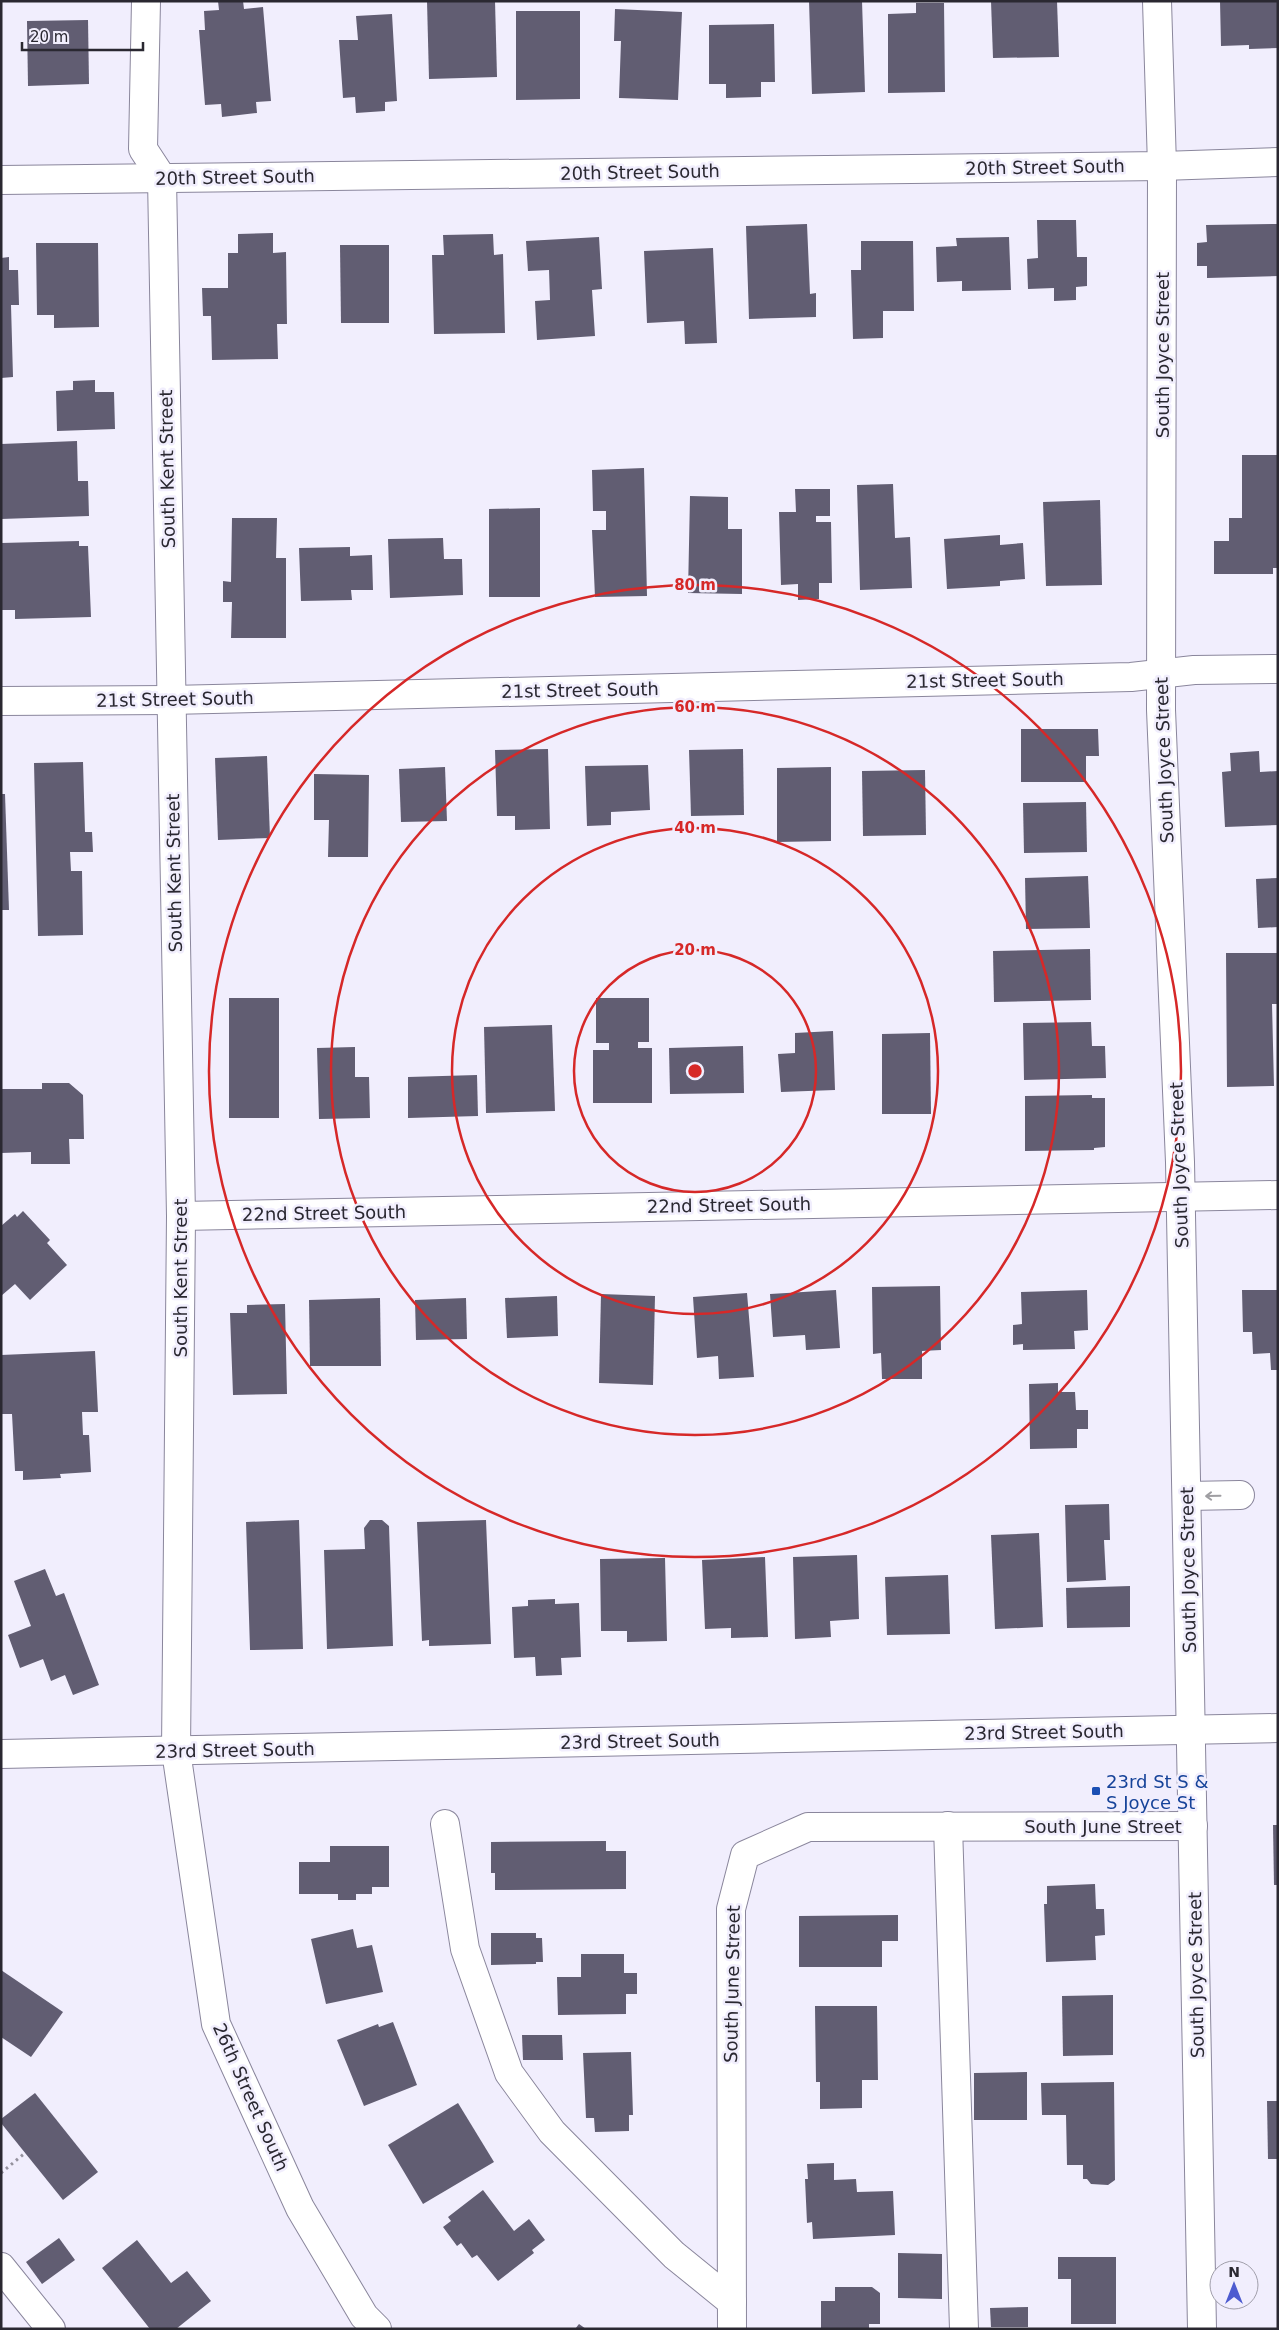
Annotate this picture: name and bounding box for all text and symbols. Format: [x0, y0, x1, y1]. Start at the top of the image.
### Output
scale bar [22, 20, 144, 52]
text: 20 m [30, 28, 68, 46]
street label: 20th Street South [965, 155, 1125, 179]
street label: 20th Street South [560, 160, 720, 184]
street label: 20th Street South [155, 165, 315, 189]
street label: South Joyce Street [1152, 272, 1173, 438]
street label: South Kent Street [155, 389, 179, 549]
text: 80 m [674, 576, 716, 594]
street label: 21st Street South [906, 668, 1064, 692]
street label: South Joyce Street [1151, 676, 1177, 844]
street label: 21st Street South [501, 678, 659, 702]
street label: 21st Street South [96, 687, 254, 711]
text: 60 m [674, 698, 716, 716]
street label: South Kent Street [162, 793, 186, 953]
text: 40 m [674, 819, 716, 837]
text: 20 m [674, 941, 716, 959]
centre of rings [686, 1062, 704, 1080]
street label: South Joyce Street [1166, 1081, 1192, 1249]
street label: 22nd Street South [647, 1193, 811, 1217]
street label: South Kent Street [170, 1199, 191, 1357]
street label: 22nd Street South [242, 1201, 406, 1225]
street label: South Joyce Street [1176, 1487, 1200, 1653]
one-way arrow [1205, 1491, 1222, 1501]
street label: 23rd Street South [964, 1720, 1124, 1744]
street label: 23rd Street South [560, 1729, 720, 1753]
street label: 23rd Street South [155, 1738, 315, 1762]
place label: 23rd St S & S Joyce St [1106, 1771, 1209, 1813]
marker: 23rd St S & S Joyce St [1090, 1785, 1102, 1797]
street label: South June Street [1024, 1816, 1182, 1837]
street label: South Joyce Street [1184, 1892, 1208, 2058]
street label: South June Street [720, 1905, 744, 2063]
street label: 26th Street South [209, 2020, 293, 2174]
north arrow [1209, 2260, 1259, 2310]
text: N [1228, 2264, 1240, 2280]

